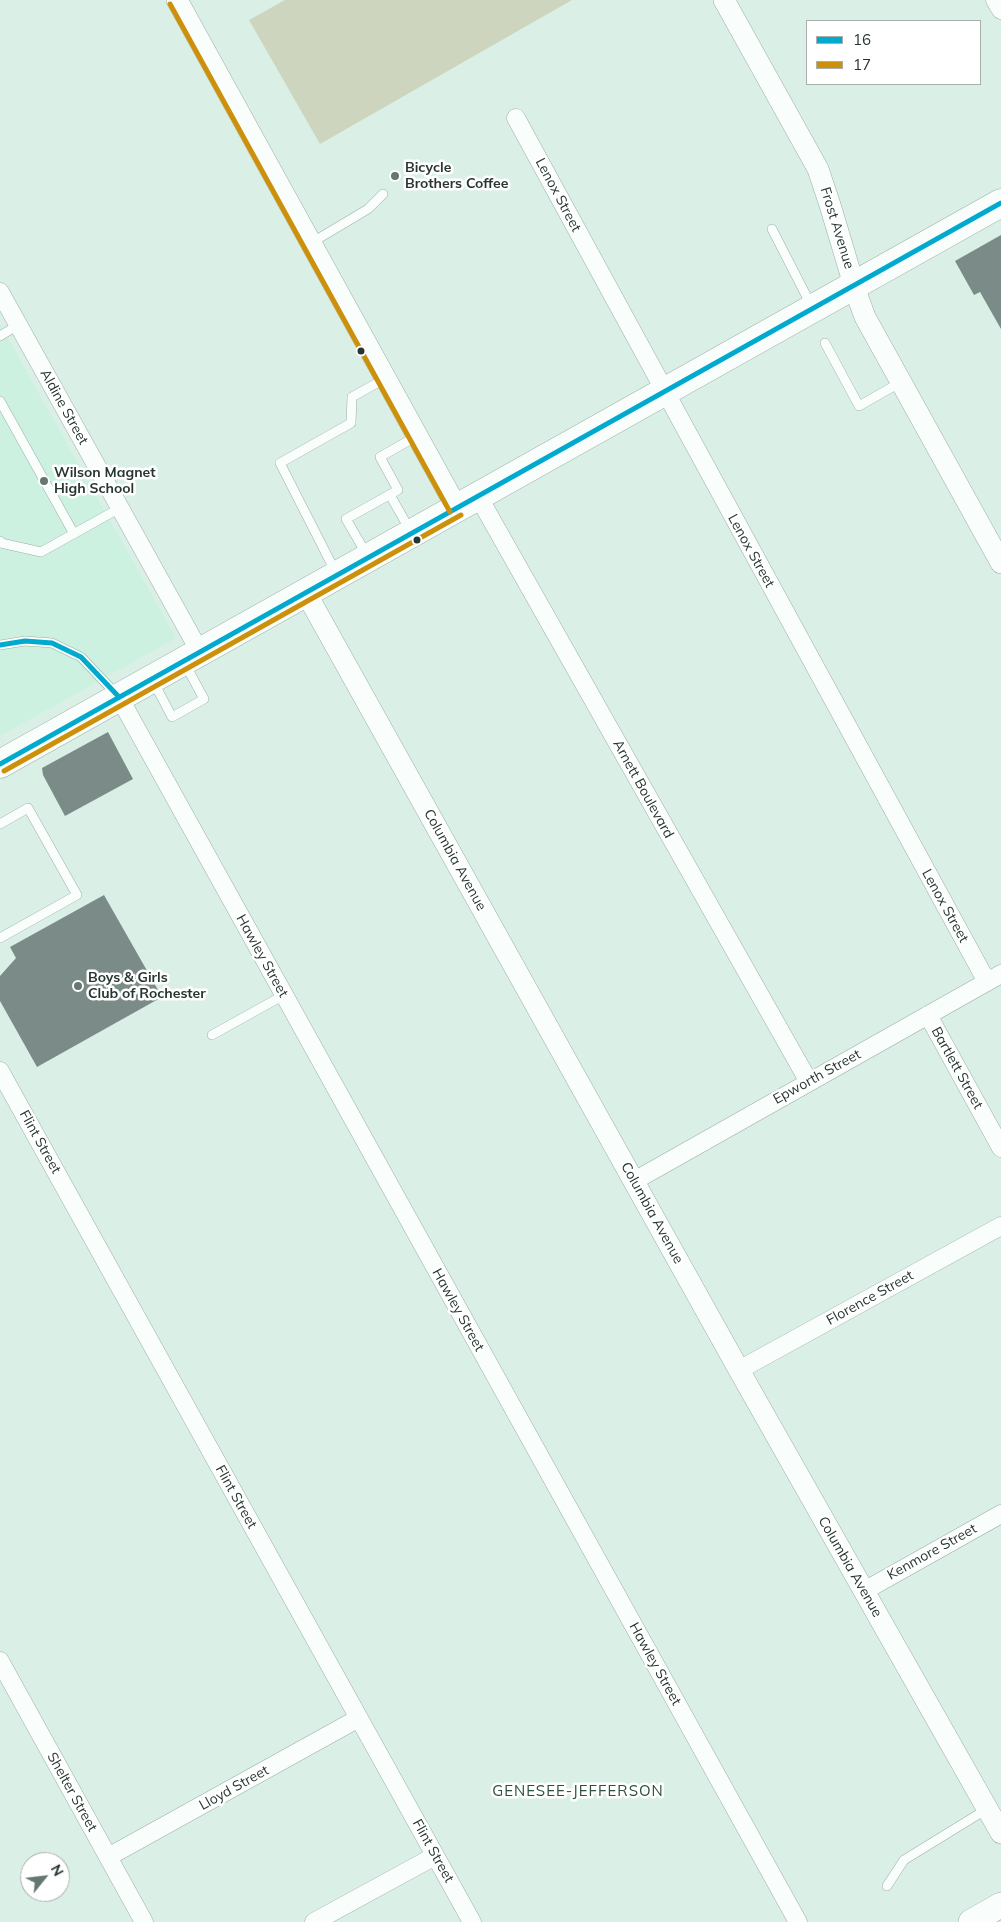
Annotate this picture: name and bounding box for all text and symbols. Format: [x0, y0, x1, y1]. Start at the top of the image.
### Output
legend [806, 20, 981, 85]
text: 16 [853, 30, 871, 49]
text: 17 [853, 55, 871, 74]
street label: Lenox Street [532, 155, 584, 235]
place label: Bicycle Brothers Coffee [405, 160, 508, 192]
marker: Bicycle Brothers Coffee [389, 170, 401, 182]
street label: Frost Avenue [817, 185, 857, 271]
unlabelled marker [356, 346, 366, 356]
street label: Aldine Street [36, 366, 92, 448]
place label: Wilson Magnet High School [54, 465, 156, 498]
marker: Wilson Magnet High School [38, 475, 50, 487]
street label: Lenox Street [724, 511, 778, 591]
unlabelled marker [412, 535, 422, 545]
street label: Arnett Boulevard [609, 737, 677, 841]
street label: Columbia Avenue [420, 806, 490, 914]
street label: Lenox Street [918, 866, 972, 946]
street label: Hawley Street [232, 912, 292, 1000]
place label: Boys & Girls Club of Rochester [88, 970, 206, 1002]
marker: Boys & Girls Club of Rochester [72, 980, 84, 992]
street label: Bartlett Street [928, 1024, 986, 1112]
street label: Epworth Street [770, 1046, 864, 1108]
street label: Flint Street [16, 1107, 64, 1177]
street label: Columbia Avenue [617, 1159, 687, 1267]
street label: Hawley Street [428, 1266, 488, 1354]
street label: Florence Street [824, 1267, 916, 1329]
street label: Flint Street [212, 1462, 260, 1532]
street label: Columbia Avenue [814, 1514, 886, 1620]
street label: Kenmore Street [884, 1520, 980, 1584]
street label: Hawley Street [625, 1620, 685, 1708]
street label: Shelter Street [43, 1750, 101, 1834]
street label: Lloyd Street [196, 1762, 272, 1814]
district label: GENESEE-JEFFERSON [490, 1782, 666, 1800]
street label: Flint Street [409, 1816, 457, 1886]
north arrow [20, 1852, 70, 1902]
text: N [47, 1861, 68, 1879]

